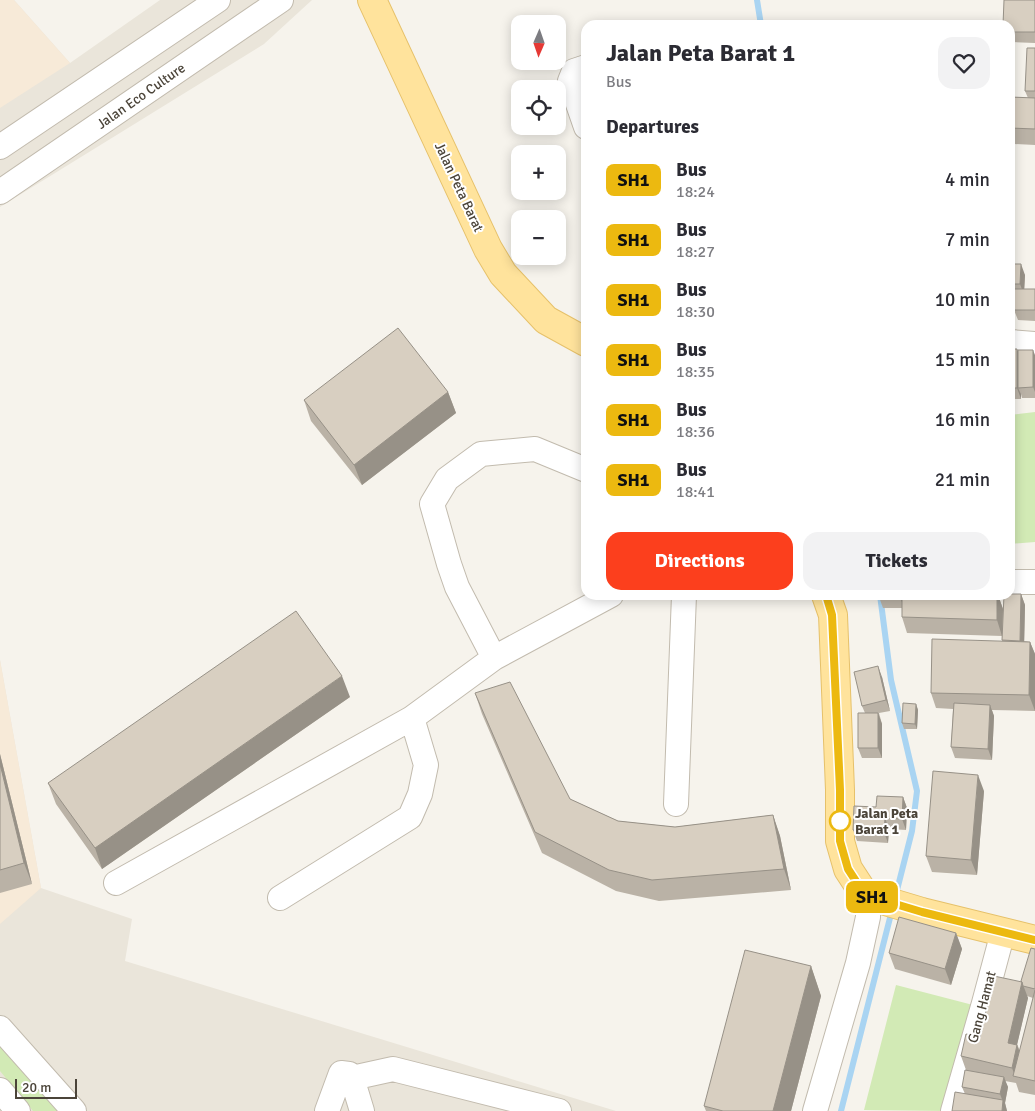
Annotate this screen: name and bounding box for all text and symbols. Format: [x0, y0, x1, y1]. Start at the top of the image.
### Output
north arrow [511, 15, 566, 70]
map controls [511, 15, 566, 265]
button: heart [938, 37, 990, 89]
text: Jalan Peta Barat 1 [606, 38, 795, 68]
street label: Jalan Eco Culture [94, 59, 188, 133]
text: Bus [606, 72, 631, 92]
button: locate [511, 80, 566, 135]
text: Departures [606, 115, 699, 139]
street label: Jalan Peta Barat [431, 139, 487, 235]
button: + [511, 145, 566, 200]
text: Bus [676, 158, 707, 182]
text: 4 min [945, 168, 990, 192]
text: SH1 [617, 169, 650, 191]
text: 18:24 [676, 182, 715, 202]
button: − [511, 210, 566, 265]
text: Bus [676, 218, 707, 242]
text: 7 min [945, 228, 990, 252]
text: SH1 [617, 229, 650, 251]
text: 18:27 [676, 242, 715, 262]
text: Bus [676, 278, 707, 302]
text: 10 min [935, 288, 990, 312]
text: SH1 [617, 289, 650, 311]
text: 18:30 [676, 302, 715, 322]
text: Bus [676, 338, 707, 362]
text: 15 min [935, 348, 990, 372]
text: SH1 [617, 349, 650, 371]
text: 18:35 [676, 362, 715, 382]
text: Bus [676, 398, 707, 422]
text: 16 min [935, 408, 990, 432]
text: SH1 [617, 409, 650, 431]
text: 18:36 [676, 422, 715, 442]
text: Bus [676, 458, 707, 482]
text: 21 min [935, 468, 990, 492]
text: SH1 [617, 469, 650, 491]
text: 18:41 [676, 482, 715, 502]
button: Directions [606, 532, 793, 590]
button: Tickets [803, 532, 990, 590]
place label: Jalan Peta Barat 1 [855, 805, 918, 838]
marker: Jalan Peta Barat 1 [829, 810, 851, 832]
line badge: SH1 [843, 881, 901, 913]
text: SH1 [856, 886, 888, 908]
street label: Gang Hamat [964, 969, 1000, 1045]
scale bar [15, 1076, 78, 1099]
text: 20 m [22, 1079, 51, 1096]

